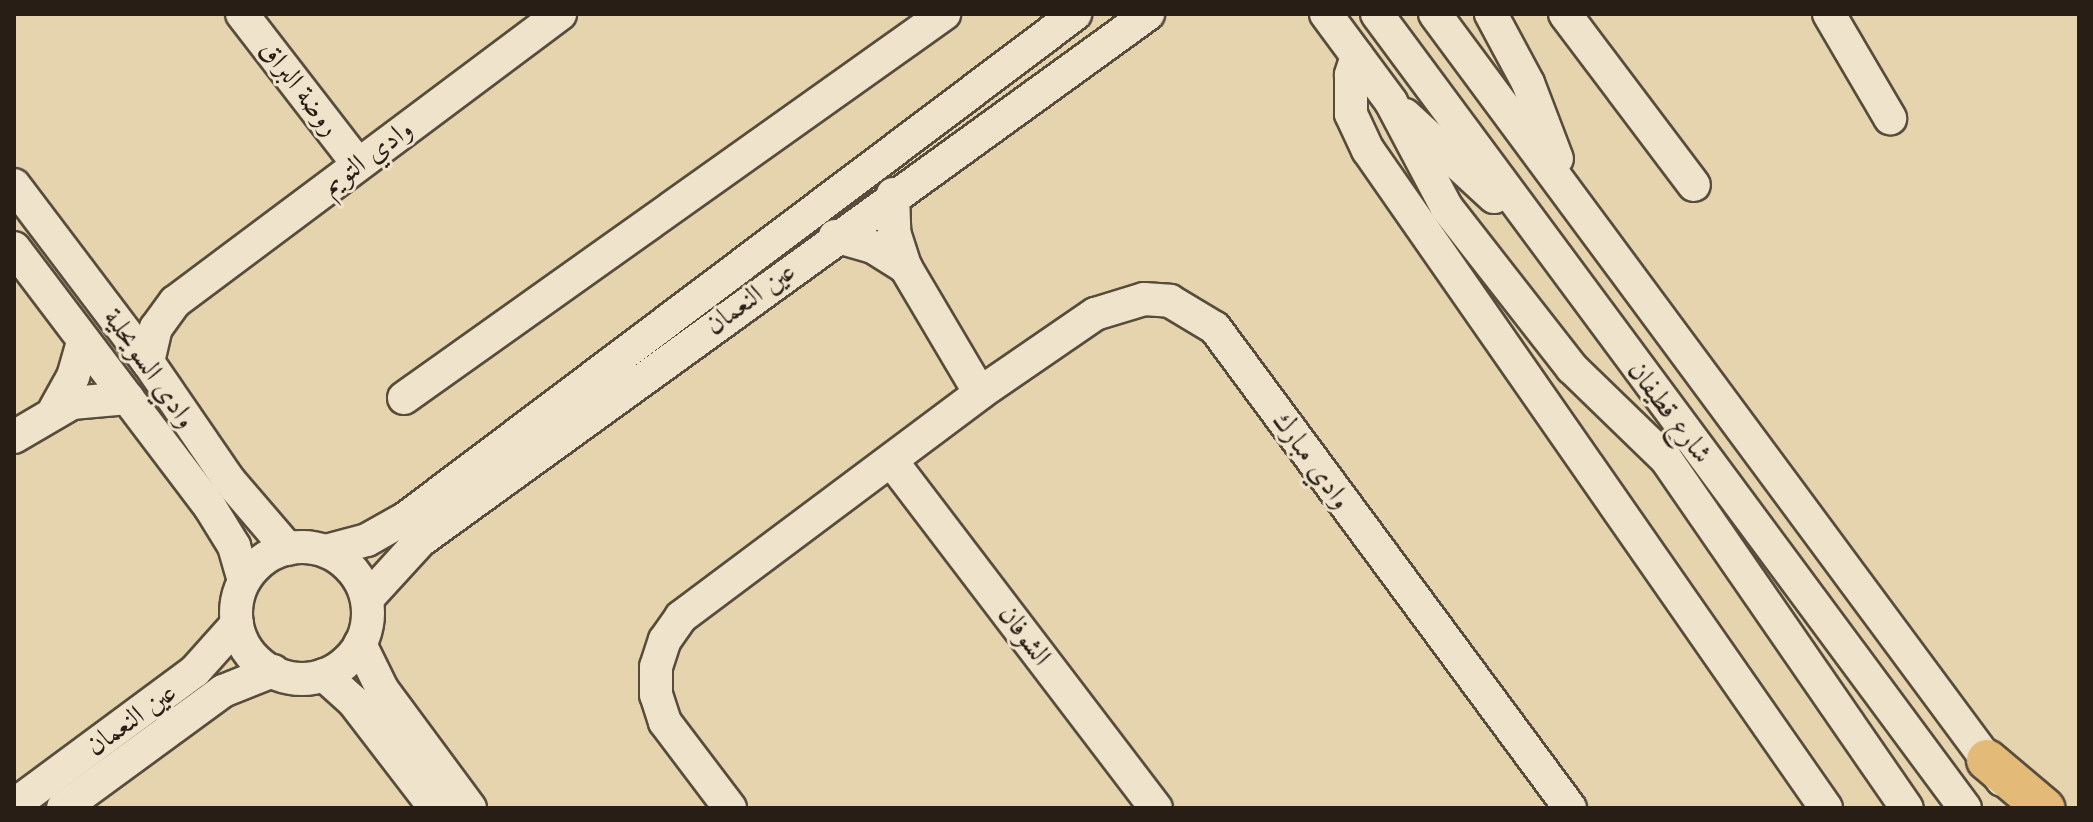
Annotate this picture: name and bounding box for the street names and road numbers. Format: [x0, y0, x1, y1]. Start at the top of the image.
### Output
street label: روضة البراق [252, 34, 348, 142]
street label: وادي التويم [315, 112, 419, 202]
street label: عين النعمان [698, 254, 802, 342]
street label: وادي السويحلية [96, 302, 204, 434]
street label: شارع قطيفان [1621, 354, 1719, 470]
street label: وادي مبارك [1265, 405, 1359, 515]
street label: الشوفان [991, 598, 1059, 672]
street label: عين النعمان [79, 675, 183, 763]

